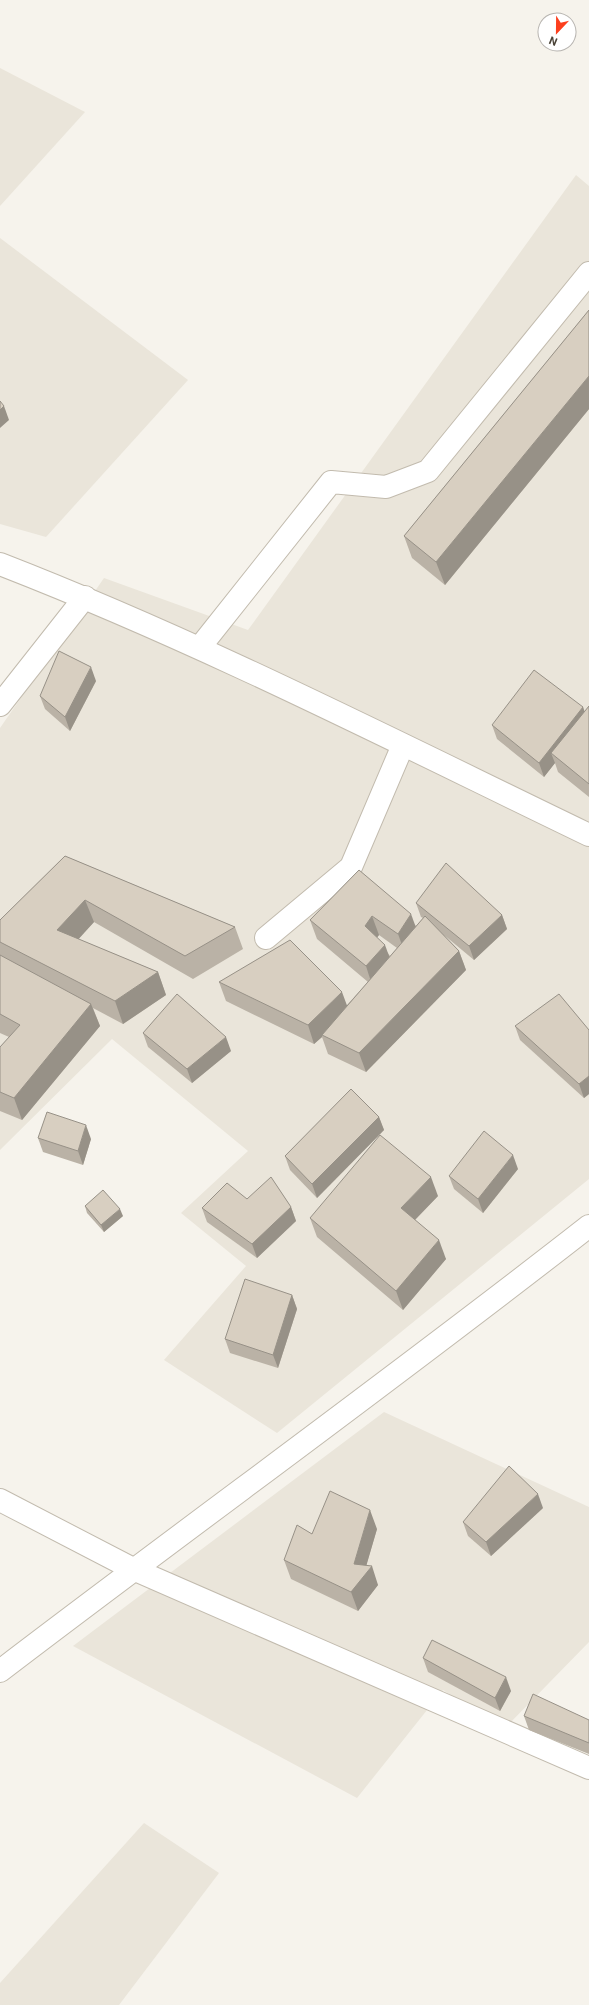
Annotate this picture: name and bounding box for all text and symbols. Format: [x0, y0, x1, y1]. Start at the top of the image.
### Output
north arrow [537, 12, 577, 52]
text: N [547, 33, 559, 48]

